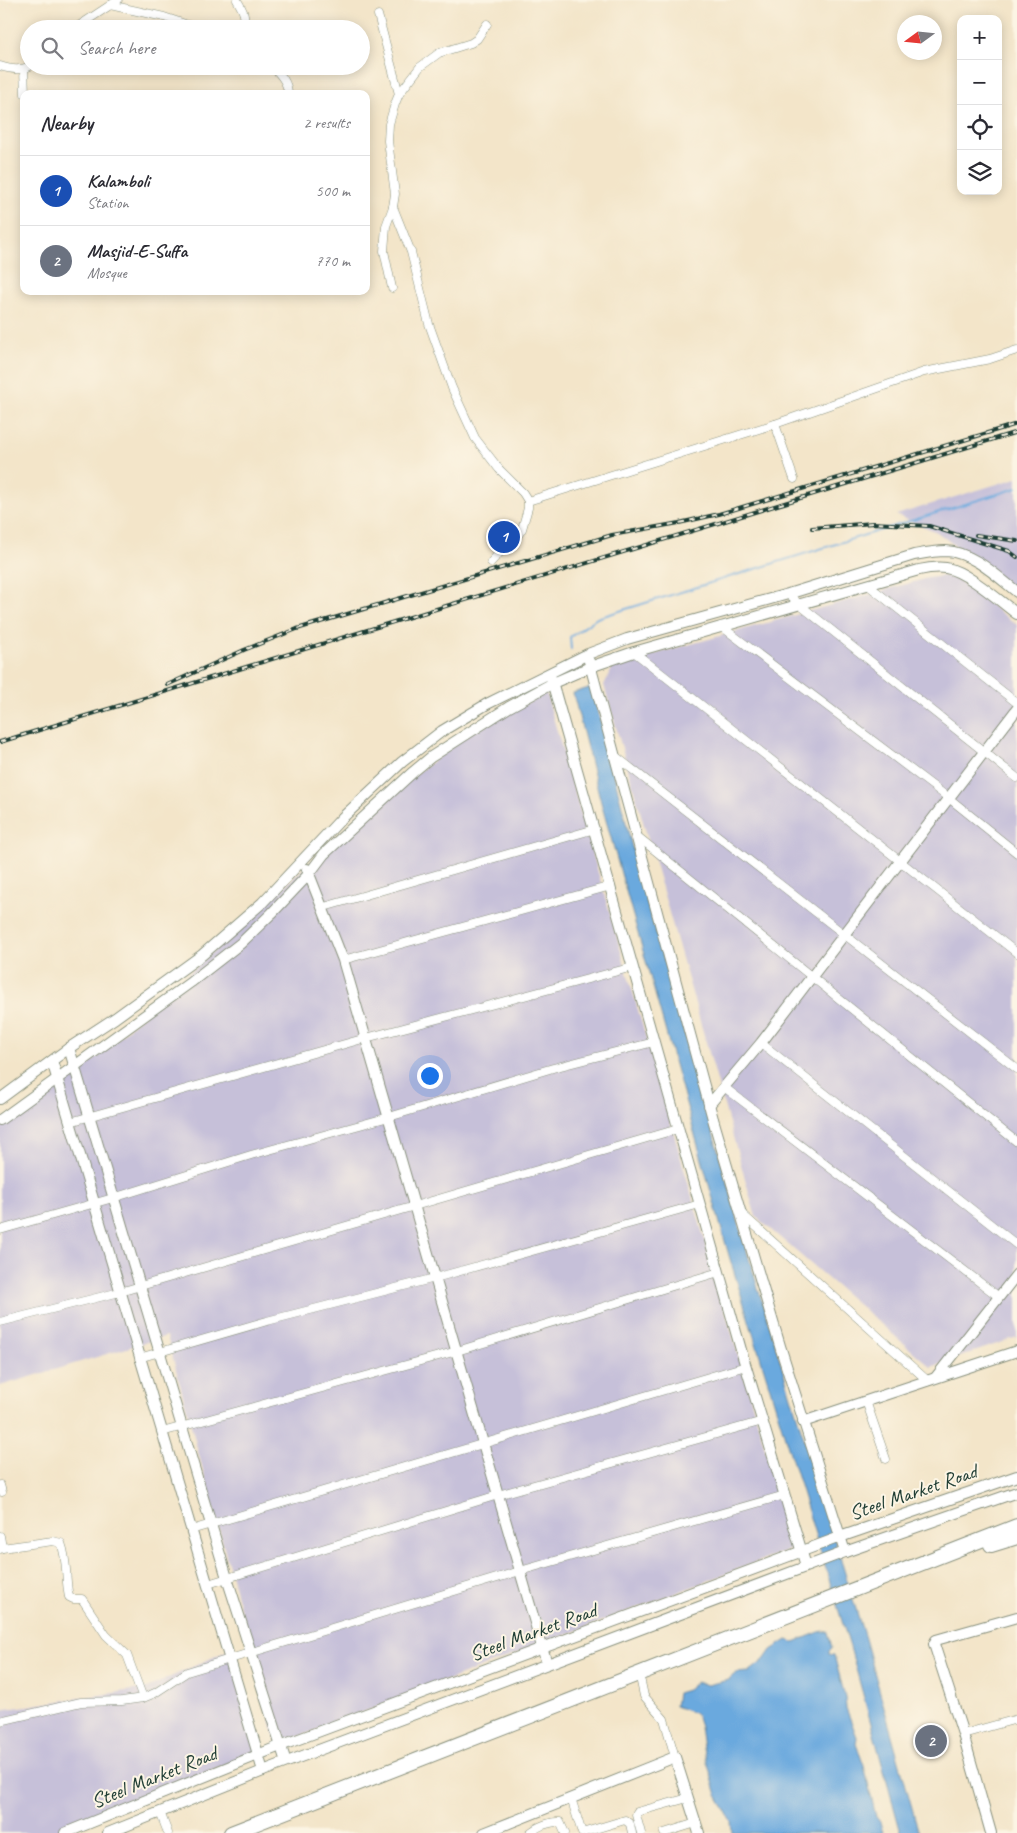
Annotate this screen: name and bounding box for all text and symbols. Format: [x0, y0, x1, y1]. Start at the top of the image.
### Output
north arrow [897, 15, 942, 60]
map controls [957, 15, 1002, 195]
button: + [957, 15, 1002, 60]
search box [20, 20, 370, 75]
icon: search [38, 34, 66, 62]
text: Search here [78, 36, 155, 60]
button: − [957, 60, 1002, 105]
button: locate [957, 105, 1002, 150]
text: Nearby [40, 110, 93, 136]
text: 2 results [303, 113, 350, 133]
button: layers [957, 150, 1002, 195]
text: Kalamboli [87, 169, 150, 193]
text: 1 [52, 181, 60, 201]
text: 500 m [316, 181, 350, 201]
text: Station [87, 193, 129, 213]
text: Masjid-E-Suffa [87, 239, 187, 263]
text: 2 [52, 251, 60, 271]
text: 770 m [316, 251, 350, 271]
text: Mosque [87, 263, 127, 283]
pin: 1 [488, 518, 520, 556]
your location [417, 1063, 443, 1089]
street label: Steel Market Road [846, 1457, 983, 1526]
street label: Steel Market Road [466, 1596, 603, 1667]
pin: 2 [915, 1722, 947, 1760]
street label: Steel Market Road [87, 1739, 223, 1814]

